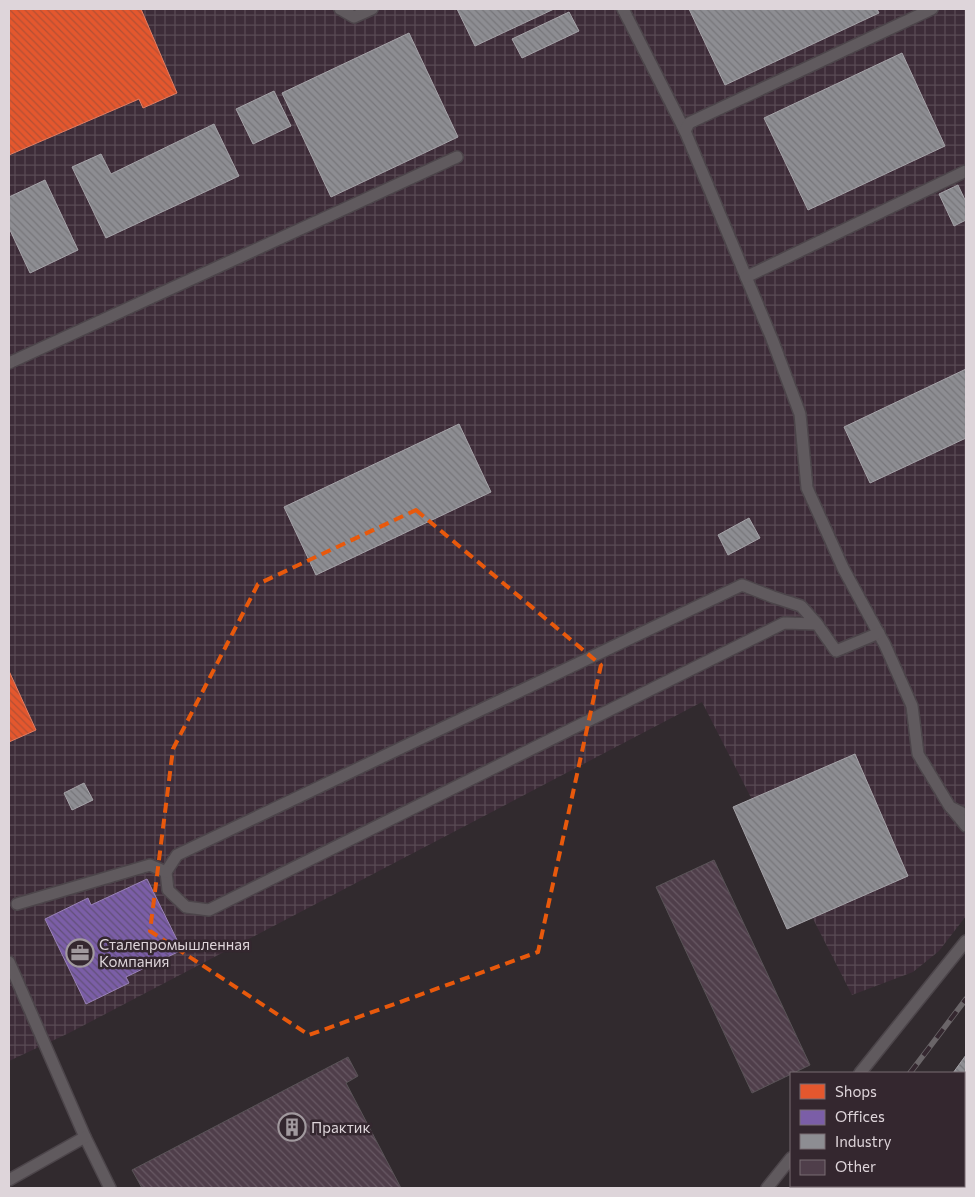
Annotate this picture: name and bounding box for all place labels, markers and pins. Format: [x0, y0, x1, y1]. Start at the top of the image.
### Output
place label: Сталепромышленная Компания [99, 935, 250, 970]
office icon: Сталепромышленная Компания [65, 938, 95, 968]
building icon: Практик [277, 1112, 307, 1142]
place label: Практик [311, 1118, 370, 1136]

